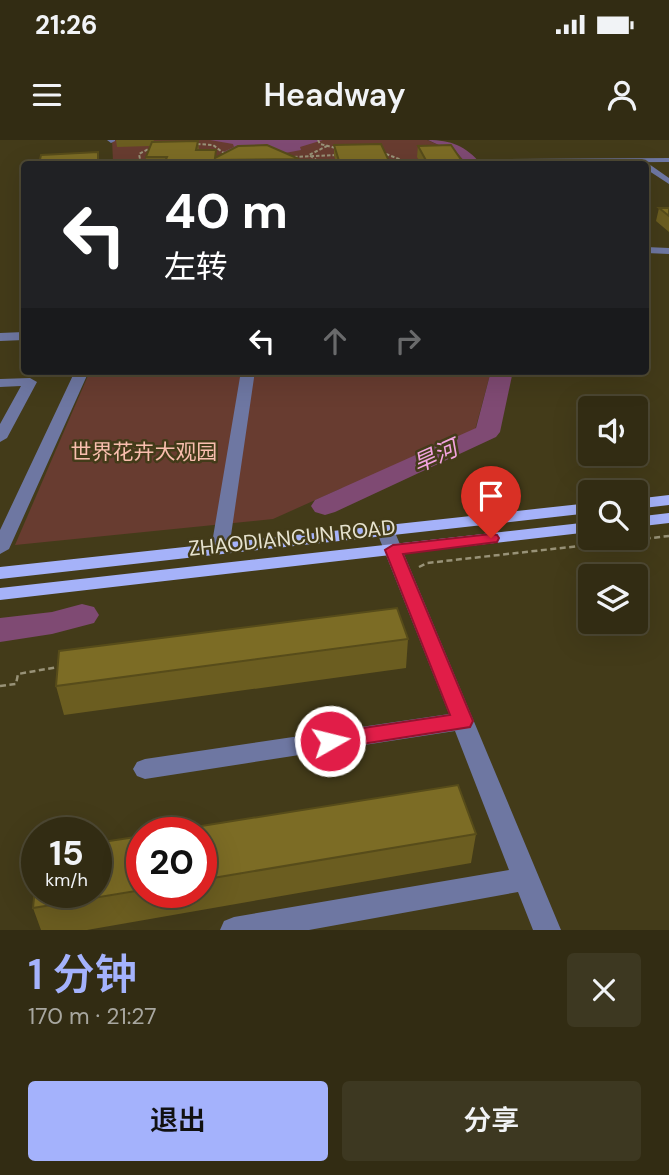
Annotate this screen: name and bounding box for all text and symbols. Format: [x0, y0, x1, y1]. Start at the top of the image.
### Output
text: 21:26 [35, 8, 98, 42]
text: Headway [263, 74, 406, 116]
icon: menu [28, 76, 66, 114]
icon: person [603, 76, 641, 114]
text: 40 m [164, 179, 288, 243]
icon: left [49, 189, 140, 280]
text: 左转 [164, 246, 228, 288]
icon: left [243, 322, 281, 360]
icon: ahead [316, 322, 354, 360]
icon: right [389, 322, 427, 360]
map controls [578, 396, 648, 634]
button: sound [578, 396, 648, 466]
water label: 旱河 [408, 431, 466, 479]
park label: 世界花卉大观园 [71, 438, 218, 466]
pin [461, 466, 521, 538]
icon: arrive [472, 477, 510, 515]
button: search [578, 480, 648, 550]
street label: ZHAODIANCUN ROAD [187, 513, 397, 563]
button: layers [578, 564, 648, 634]
position arrow [293, 704, 367, 778]
speed limit sign: 20 [126, 817, 217, 908]
text: 15 [49, 830, 84, 876]
text: km/h [45, 868, 88, 892]
text: 1 分钟 [28, 947, 137, 1002]
button: close [567, 953, 641, 1027]
text: 170 m · 21:27 [28, 1001, 156, 1031]
button: 退出 [28, 1081, 328, 1161]
button: 分享 [342, 1081, 641, 1161]

